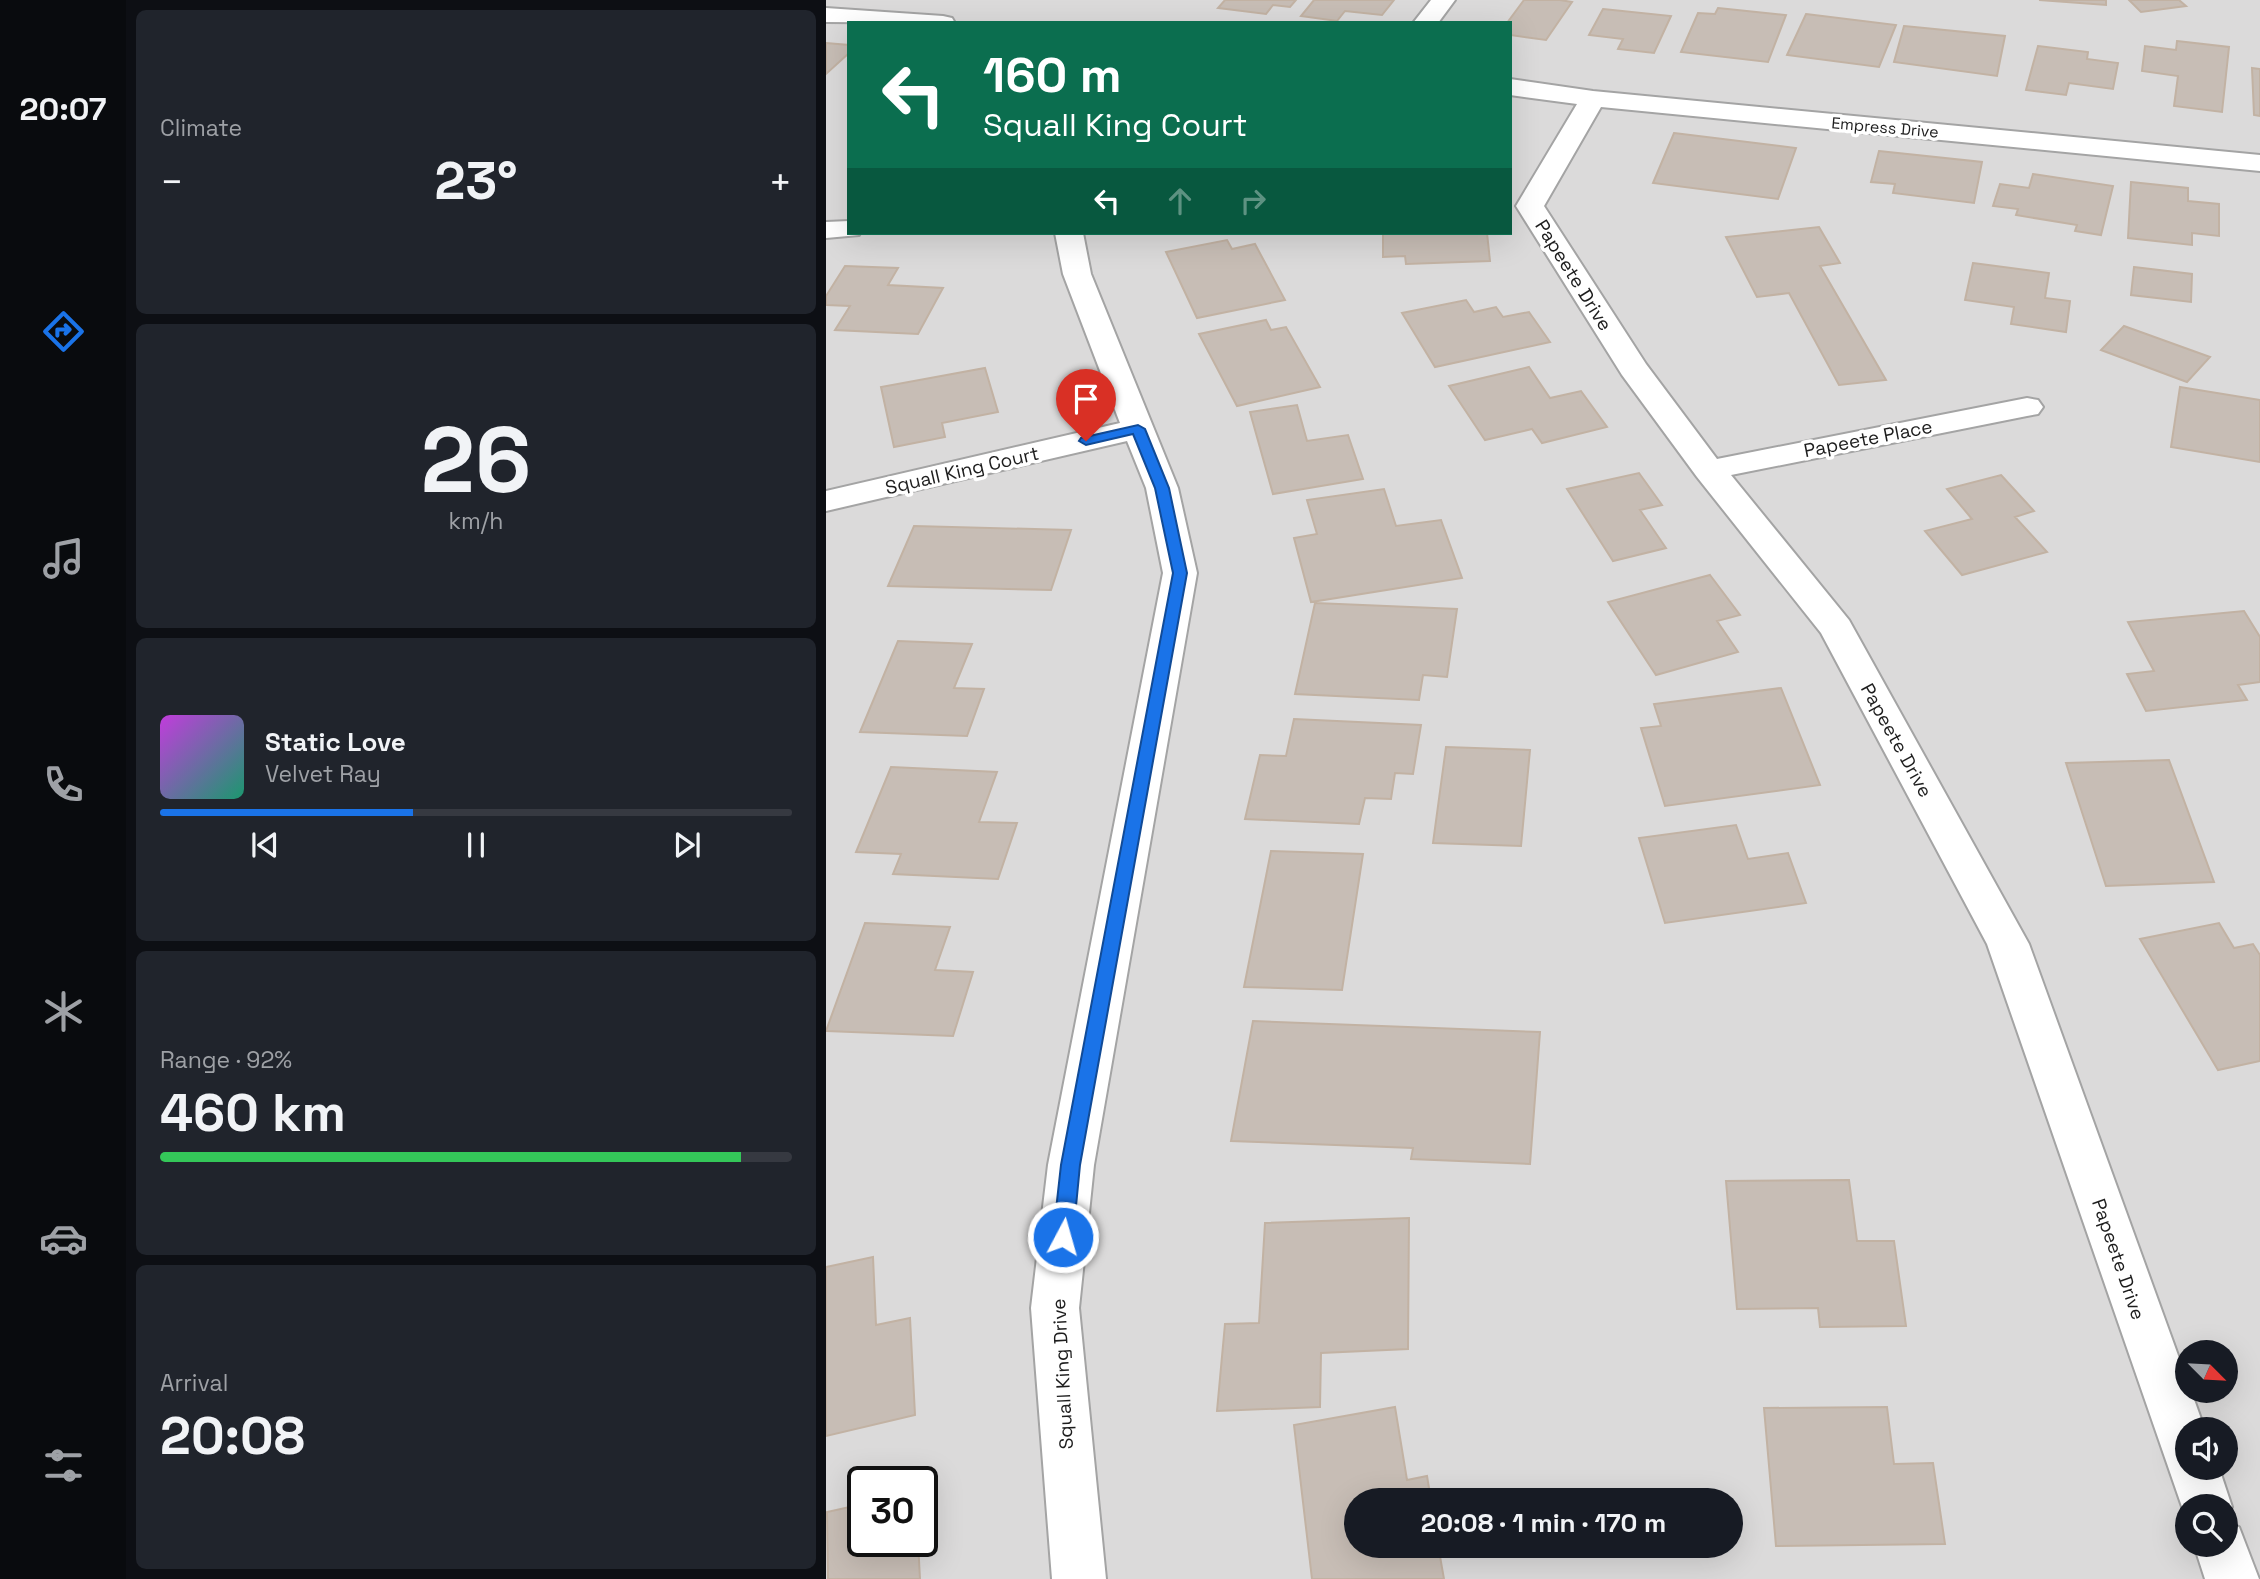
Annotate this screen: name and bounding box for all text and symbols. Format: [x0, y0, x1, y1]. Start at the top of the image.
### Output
text: 160 m [983, 44, 1121, 106]
icon: left [868, 49, 959, 140]
text: 20:07 [19, 89, 107, 129]
text: Squall King Court [983, 105, 1248, 145]
street label: Empress Drive [1830, 112, 1939, 143]
text: Climate [160, 113, 242, 143]
text: 23° [435, 148, 518, 214]
text: − [160, 158, 184, 206]
text: + [768, 158, 792, 206]
icon: left [1088, 182, 1126, 220]
icon: ahead [1161, 182, 1199, 220]
icon: right [1234, 182, 1272, 220]
street label: Papeete Drive [1529, 215, 1618, 336]
icon: directions [39, 307, 88, 356]
pin [1056, 369, 1116, 441]
icon: arrive [1067, 380, 1105, 418]
text: 26 [421, 402, 531, 519]
street label: Papeete Place [1802, 414, 1934, 463]
street label: Squall King Court [883, 441, 1041, 500]
text: km/h [449, 506, 503, 536]
icon: music [39, 534, 88, 583]
street label: Papeete Drive [1855, 679, 1938, 802]
text: Static Love [265, 725, 406, 759]
text: Velvet Ray [265, 759, 381, 789]
icon: phone [39, 760, 88, 809]
icon: previous [246, 826, 284, 864]
icon: pause [457, 826, 495, 864]
icon: next [668, 826, 706, 864]
icon: climate [39, 987, 88, 1036]
text: Range · 92% [160, 1045, 292, 1075]
text: 460 km [160, 1080, 346, 1146]
street label: Papeete Drive [2086, 1195, 2151, 1323]
position arrow [1026, 1200, 1100, 1274]
icon: car [39, 1214, 88, 1263]
street label: Squall King Drive [1046, 1298, 1079, 1450]
north arrow [2175, 1340, 2238, 1404]
map controls [2175, 1340, 2238, 1557]
text: Arrival [160, 1368, 228, 1398]
text: 20:08 [160, 1403, 305, 1469]
button: sound [2175, 1417, 2238, 1480]
icon: filters [39, 1441, 88, 1490]
speed limit sign: 30 [847, 1466, 938, 1557]
button: search [2175, 1494, 2238, 1557]
text: 20:08 · 1 min · 170 m [1421, 1506, 1666, 1540]

